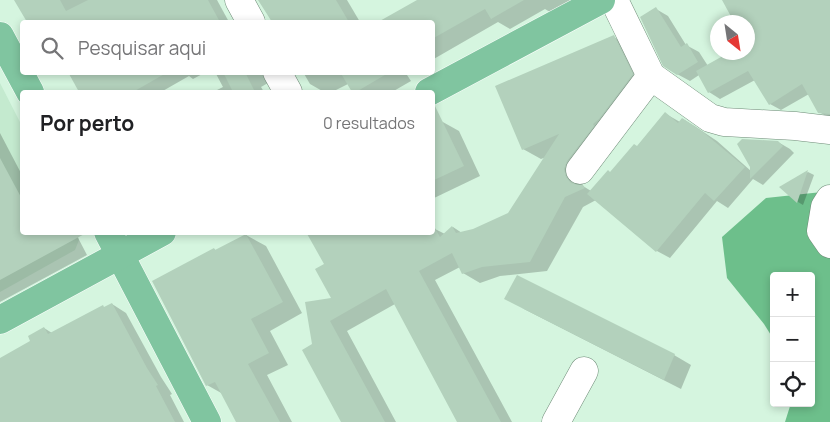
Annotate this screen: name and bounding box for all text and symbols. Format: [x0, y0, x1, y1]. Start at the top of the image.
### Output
north arrow [710, 15, 755, 60]
search box [20, 20, 435, 75]
icon: search [38, 34, 66, 62]
text: Pesquisar aqui [78, 35, 206, 61]
text: Por perto [40, 109, 134, 137]
text: 0 resultados [323, 112, 415, 134]
map controls [770, 272, 815, 407]
button: + [770, 272, 815, 317]
button: − [770, 317, 815, 362]
button: locate [770, 362, 815, 407]

